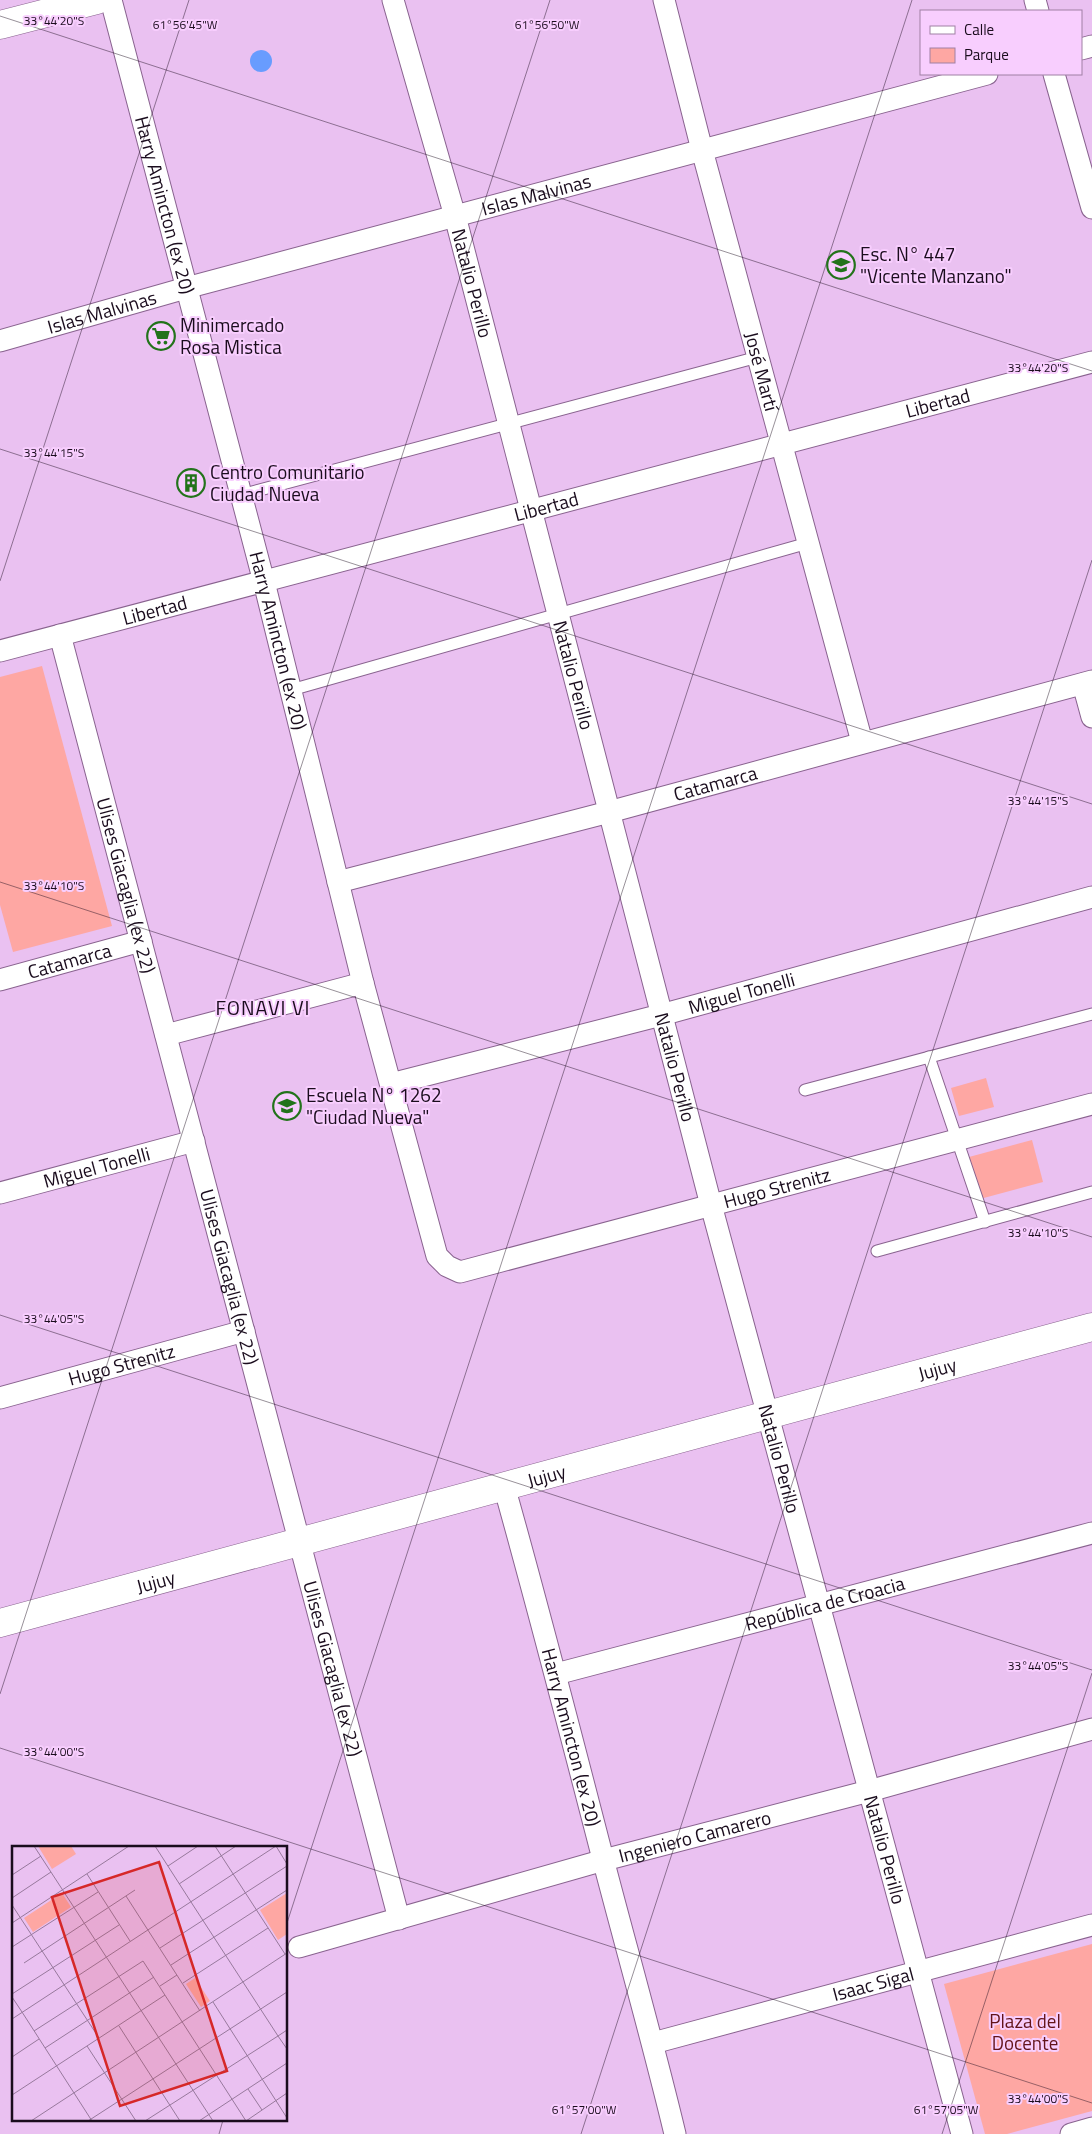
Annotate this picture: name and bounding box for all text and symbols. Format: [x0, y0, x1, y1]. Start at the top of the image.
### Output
legend [920, 10, 1082, 75]
text: 33°44'20"S [24, 11, 84, 30]
text: 61°56'45"W [153, 15, 218, 34]
text: 61°56'50"W [515, 15, 580, 34]
text: Calle [964, 18, 994, 41]
text: Parque [964, 43, 1009, 66]
street label: Harry Amincton (ex 20) [128, 113, 203, 297]
street label: Islas Malvinas [478, 165, 594, 222]
street label: Natalio Perillo [445, 225, 501, 341]
place label: Esc. N° 447 "Vicente Manzano" [860, 239, 1012, 290]
school or university icon: Esc. N° 447 "Vicente Manzano" [826, 250, 856, 280]
street label: Islas Malvinas [44, 282, 160, 341]
place label: Minimercado Rosa Mistica [180, 310, 284, 361]
supermarket icon: Minimercado Rosa Mistica [146, 321, 176, 351]
street label: José Martí [738, 328, 787, 416]
text: 33°44'20"S [1008, 358, 1068, 377]
street label: Libertad [902, 380, 973, 425]
text: 33°44'15"S [24, 443, 84, 462]
place label: Centro Comunitario Ciudad Nueva [210, 457, 365, 508]
building icon: Centro Comunitario Ciudad Nueva [176, 468, 206, 498]
street label: Libertad [511, 484, 582, 528]
street label: Harry Amincton (ex 20) [242, 548, 315, 733]
street label: Libertad [119, 587, 190, 632]
street label: Natalio Perillo [546, 617, 602, 733]
street label: Catamarca [670, 757, 761, 808]
text: 33°44'15"S [1008, 791, 1068, 810]
street label: Ulises Giacaglia (ex 22) [89, 794, 164, 976]
text: 33°44'10"S [24, 876, 84, 895]
street label: Catamarca [24, 935, 115, 986]
street label: Miguel Tonelli [685, 964, 798, 1021]
district label: FONAVI VI [216, 992, 310, 1023]
street label: Natalio Perillo [648, 1009, 704, 1125]
place label: Escuela N° 1262 "Ciudad Nueva" [306, 1080, 442, 1131]
school or university icon: Escuela N° 1262 "Ciudad Nueva" [272, 1091, 302, 1121]
street label: Miguel Tonelli [40, 1138, 153, 1195]
street label: Hugo Strenitz [720, 1159, 833, 1215]
street label: Ulises Giacaglia (ex 22) [193, 1186, 267, 1368]
text: 33°44'10"S [1008, 1223, 1068, 1242]
text: 33°44'05"S [24, 1309, 84, 1328]
street label: Hugo Strenitz [65, 1336, 178, 1393]
street label: Jujuy [914, 1349, 960, 1388]
street label: Natalio Perillo [751, 1401, 809, 1516]
street label: Jujuy [524, 1456, 569, 1494]
street label: Jujuy [133, 1562, 178, 1600]
street label: República de Croacia [742, 1568, 908, 1638]
street label: Ulises Giacaglia (ex 22) [296, 1577, 370, 1760]
street label: Harry Amincton (ex 20) [535, 1645, 609, 1829]
text: 33°44'05"S [1008, 1656, 1068, 1675]
text: 33°44'00"S [24, 1742, 84, 1761]
street label: Natalio Perillo [857, 1792, 914, 1907]
street label: Ingeniero Camarero [615, 1802, 774, 1870]
inset map [12, 1846, 288, 2122]
street label: Isaac Sigal [829, 1959, 917, 2008]
park label: Plaza del Docente [989, 2006, 1061, 2057]
text: 33°44'00"S [1008, 2089, 1068, 2108]
text: 61°57'00"W [552, 2100, 617, 2119]
text: 61°57'05"W [914, 2100, 979, 2119]

